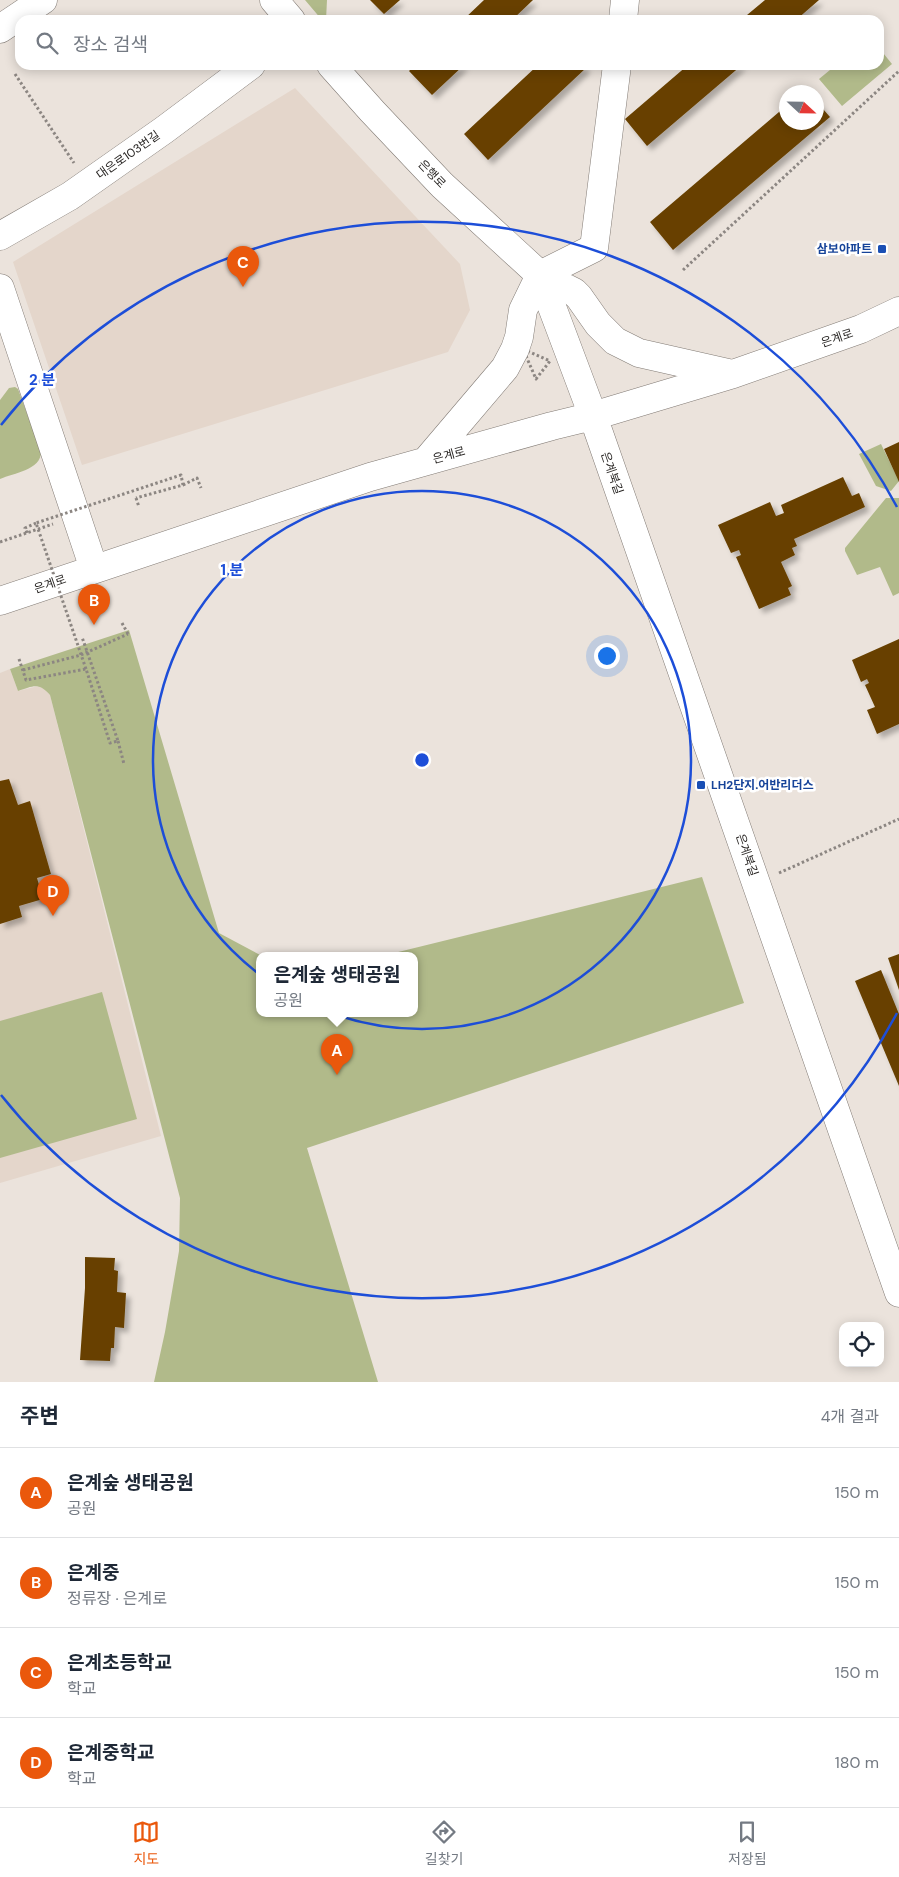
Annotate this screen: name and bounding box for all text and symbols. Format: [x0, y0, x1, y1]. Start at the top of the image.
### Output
search box [15, 15, 884, 70]
icon: search [33, 29, 61, 57]
text: 장소 검색 [73, 32, 148, 57]
north arrow [779, 85, 824, 130]
street label: 대은로103번길 [93, 127, 163, 183]
street label: 은행로 [415, 157, 449, 191]
place label: 삼보아파트 [817, 241, 872, 257]
marker: 삼보아파트 [876, 243, 888, 255]
pin: C [227, 246, 259, 287]
street label: 은계로 [819, 325, 855, 351]
text: 2 분 [29, 370, 55, 390]
street label: 은계로 [431, 443, 467, 467]
street label: 은계북길 [597, 450, 627, 496]
text: 1 분 [221, 560, 244, 580]
street label: 은계로 [32, 571, 68, 597]
pin: B [78, 584, 110, 625]
your location [594, 643, 620, 669]
centre of rings [413, 751, 431, 769]
place label: LH2단지.어반리더스 [711, 777, 814, 793]
marker: LH2단지.어반리더스 [695, 779, 707, 791]
street label: 은계북길 [732, 832, 762, 878]
pin: D [37, 875, 69, 916]
popup [256, 952, 418, 1017]
text: 은계숲 생태공원 [274, 962, 400, 987]
text: 공원 [274, 990, 303, 1011]
pin: A [321, 1034, 353, 1075]
map controls [839, 1322, 884, 1367]
button: locate [839, 1322, 884, 1367]
text: 주변 [20, 1402, 59, 1430]
text: 4개 결과 [821, 1406, 879, 1427]
text: 은계숲 생태공원 [67, 1470, 194, 1495]
text: A [30, 1482, 42, 1503]
text: 150 m [835, 1482, 879, 1503]
text: 공원 [67, 1498, 96, 1519]
text: 은계중 [67, 1560, 119, 1585]
text: B [31, 1572, 41, 1593]
text: 150 m [835, 1572, 879, 1593]
text: 정류장 · 은계로 [67, 1588, 167, 1609]
text: 은계초등학교 [67, 1650, 172, 1675]
text: C [30, 1662, 42, 1683]
text: 150 m [835, 1662, 879, 1683]
text: 학교 [67, 1678, 96, 1699]
text: 은계중학교 [67, 1740, 154, 1765]
text: D [30, 1752, 42, 1773]
text: 180 m [835, 1752, 879, 1773]
text: 학교 [67, 1768, 96, 1789]
tab: 지도 [132, 1818, 160, 1868]
tab: 길찾기 [425, 1818, 463, 1868]
tab: 저장됨 [728, 1818, 767, 1868]

